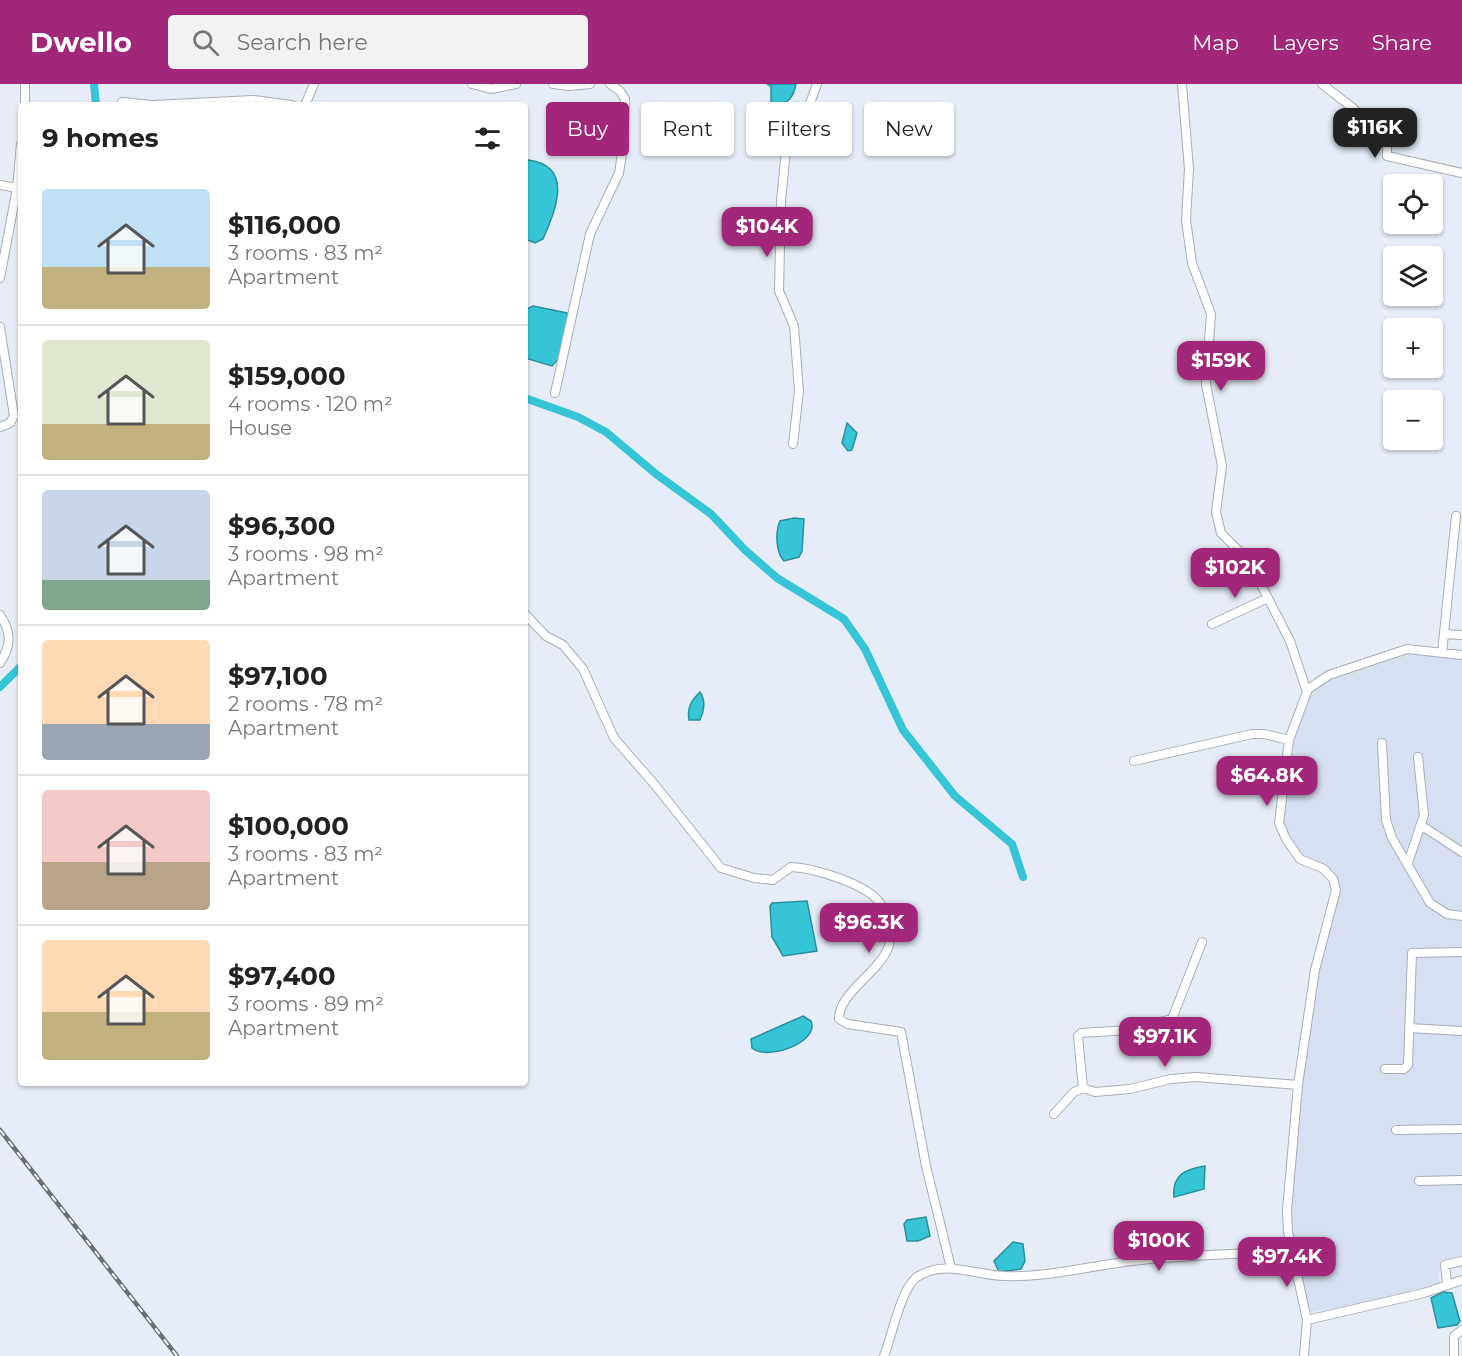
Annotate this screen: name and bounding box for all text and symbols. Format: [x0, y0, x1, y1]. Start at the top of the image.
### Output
search box [168, 15, 588, 69]
text: Dwello [30, 25, 132, 59]
icon: search [189, 26, 222, 59]
text: Search here [237, 29, 368, 56]
text: Map [1192, 30, 1239, 55]
text: Layers [1272, 30, 1339, 55]
text: Share [1372, 30, 1432, 55]
chip: Buy [546, 102, 629, 156]
chip: Rent [641, 102, 734, 156]
chip: Filters [746, 102, 852, 156]
chip: New [864, 102, 954, 156]
pin: $116K [1333, 108, 1417, 159]
text: $116K [1347, 115, 1403, 139]
text: 9 homes [42, 122, 159, 154]
icon: filters [471, 122, 504, 155]
map controls [1383, 174, 1443, 450]
button: locate [1383, 174, 1443, 234]
pin: $104K [725, 207, 809, 258]
text: $116,000 [228, 209, 341, 241]
icon: home [90, 213, 162, 285]
text: $104K [736, 214, 798, 238]
text: 3 rooms · 83 m² [228, 241, 383, 265]
button: layers [1383, 246, 1443, 306]
text: Apartment [228, 265, 339, 289]
button: + [1383, 318, 1443, 378]
pin: $159K [1179, 341, 1263, 392]
text: $159K [1191, 348, 1251, 372]
text: $159,000 [228, 360, 346, 392]
icon: home [90, 364, 162, 436]
button: − [1383, 390, 1443, 450]
text: 4 rooms · 120 m² [228, 392, 393, 416]
text: House [228, 416, 292, 440]
text: $96,300 [228, 510, 335, 542]
icon: home [90, 514, 162, 586]
text: 3 rooms · 98 m² [228, 542, 384, 566]
pin: $102K [1193, 548, 1277, 599]
text: $102K [1205, 555, 1265, 579]
text: Apartment [228, 566, 339, 590]
text: $97,100 [228, 660, 328, 692]
icon: home [90, 664, 162, 736]
text: 2 rooms · 78 m² [228, 692, 383, 716]
text: Apartment [228, 716, 339, 740]
pin: $64.8K [1218, 756, 1316, 807]
text: $64.8K [1230, 763, 1304, 787]
text: $100,000 [228, 810, 349, 842]
icon: home [90, 814, 162, 886]
text: 3 rooms · 83 m² [228, 842, 383, 866]
text: Apartment [228, 866, 339, 890]
pin: $96.3K [820, 903, 918, 954]
text: $96.3K [834, 910, 904, 934]
text: $97,400 [228, 960, 336, 992]
icon: home [90, 964, 162, 1036]
text: 3 rooms · 89 m² [228, 992, 384, 1016]
text: Apartment [228, 1016, 339, 1040]
pin: $97.1K [1116, 1017, 1214, 1068]
text: $97.1K [1133, 1024, 1197, 1048]
pin: $100K [1117, 1221, 1201, 1272]
text: $100K [1128, 1228, 1190, 1252]
pin: $97.4K [1238, 1237, 1336, 1288]
text: $97.4K [1252, 1244, 1322, 1268]

